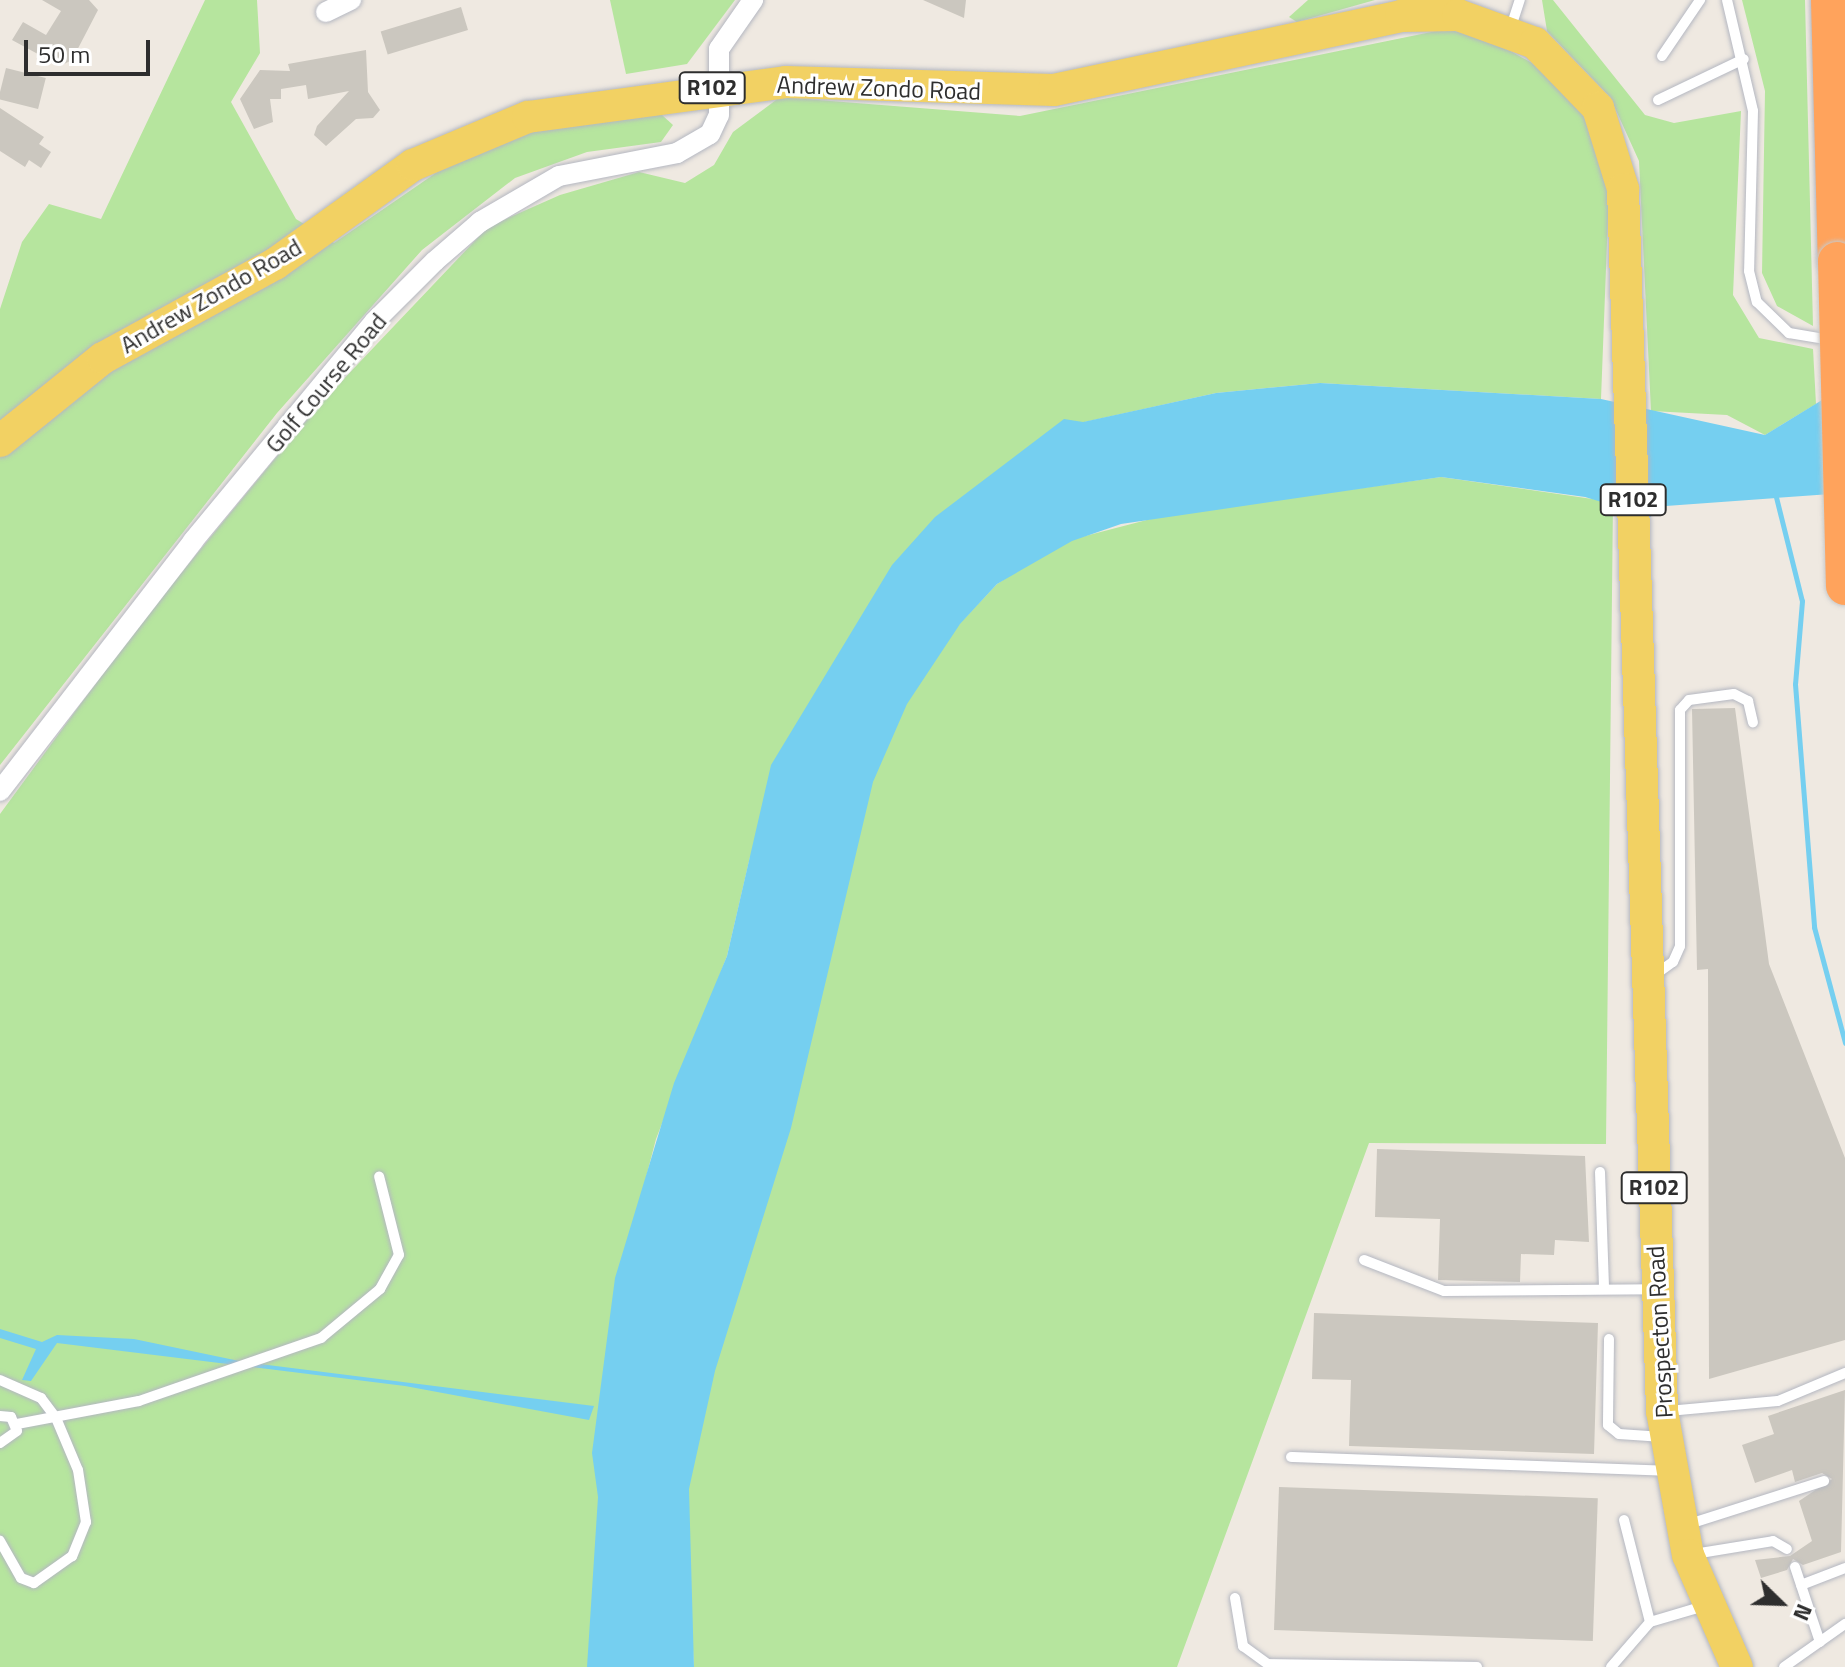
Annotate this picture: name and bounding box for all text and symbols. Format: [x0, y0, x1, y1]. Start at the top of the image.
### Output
scale bar [28, 24, 154, 74]
text: 50 m [38, 36, 90, 72]
road number: R102 [678, 70, 746, 106]
street label: Andrew Zondo Road [776, 70, 982, 106]
street label: Andrew Zondo Road [115, 232, 307, 360]
street label: Golf Course Road [259, 307, 393, 459]
road number: R102 [1599, 482, 1667, 518]
road number: R102 [1620, 1170, 1688, 1206]
street label: Prospecton Road [1641, 1245, 1679, 1419]
north arrow [1741, 1563, 1821, 1643]
text: N [1784, 1599, 1822, 1626]

